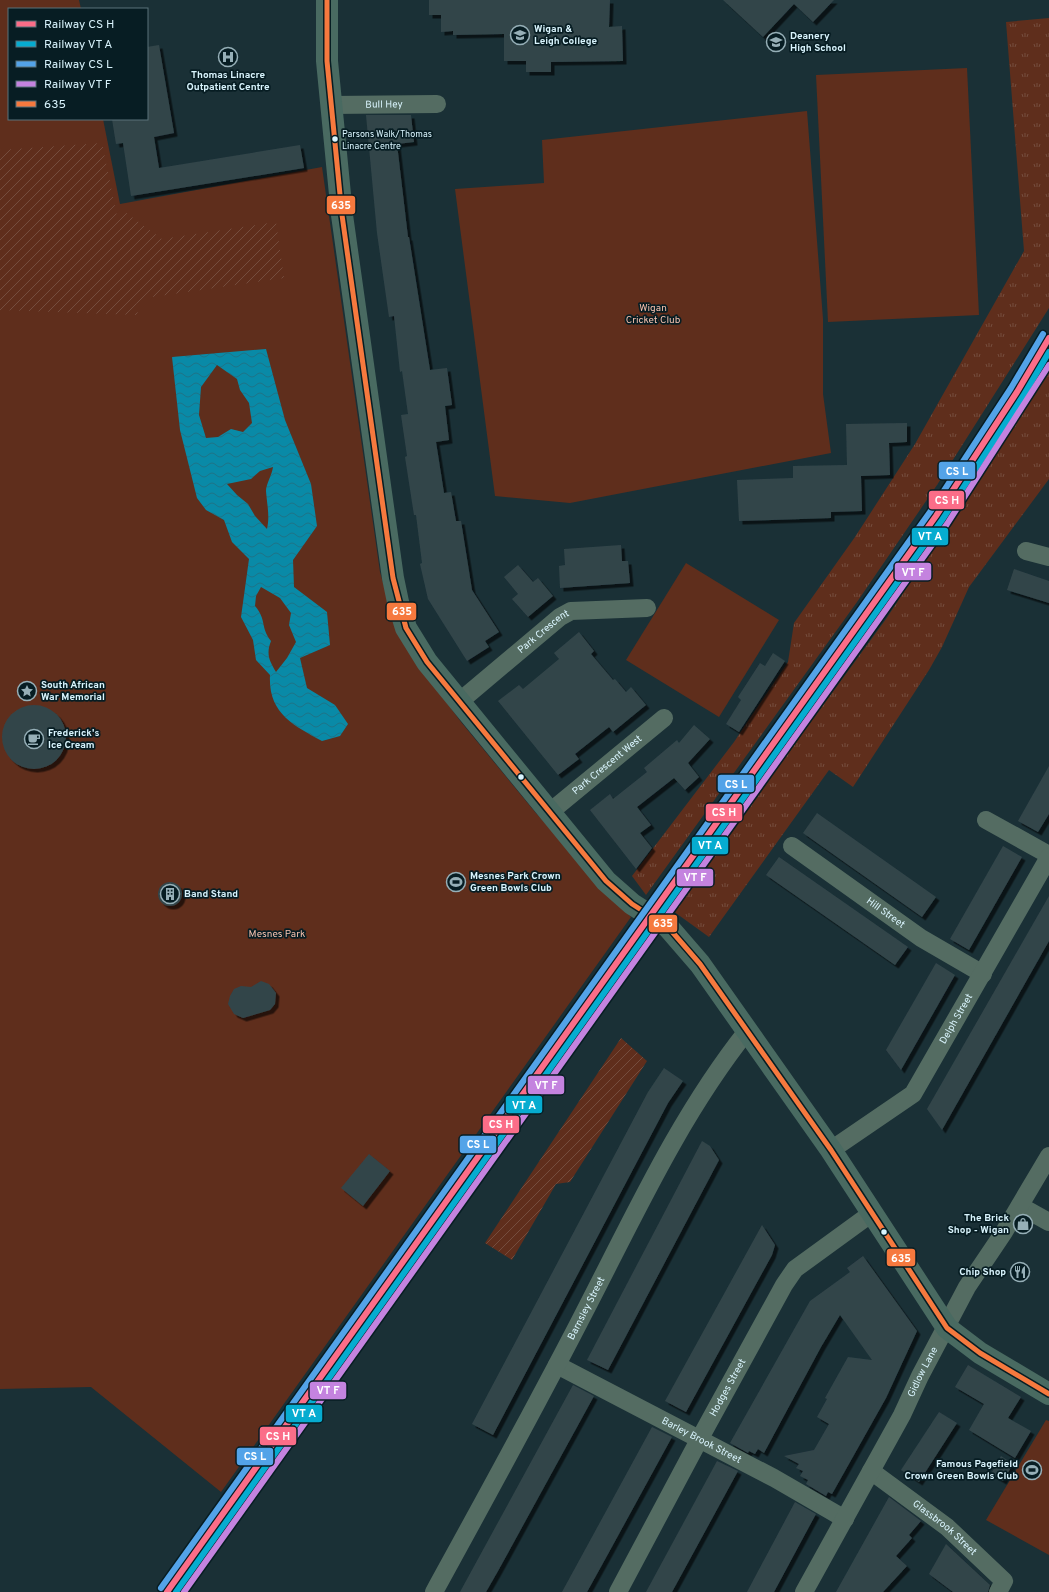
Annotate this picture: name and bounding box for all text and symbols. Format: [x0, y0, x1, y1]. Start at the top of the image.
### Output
legend [8, 8, 148, 120]
text: Railway CS H [44, 17, 114, 33]
place label: Wigan & Leigh College [534, 23, 598, 48]
school or university icon: Wigan & Leigh College [509, 24, 531, 46]
place label: Deanery High School [790, 30, 846, 55]
school or university icon: Deanery High School [765, 31, 787, 53]
text: Railway VT A [44, 37, 113, 53]
hospital icon: Thomas Linacre Outpatient Centre [217, 46, 239, 68]
text: Railway CS L [44, 57, 113, 73]
place label: Thomas Linacre Outpatient Centre [187, 69, 270, 94]
text: Railway VT F [44, 77, 112, 93]
text: 635 [44, 97, 66, 113]
street label: Bull Hey [365, 98, 403, 111]
place label: Parsons Walk/Thomas Linacre Centre [342, 129, 432, 152]
marker: Parsons Walk/Thomas Linacre Centre [330, 134, 340, 144]
line badge: 635 [326, 195, 356, 215]
text: 635 [331, 199, 351, 213]
park label: Wigan Cricket Club [626, 302, 681, 327]
line badge: CS L [938, 461, 976, 480]
text: CS L [946, 465, 969, 479]
line badge: CS H [928, 490, 965, 510]
text: CS H [935, 494, 959, 508]
line badge: VT A [911, 527, 949, 546]
text: VT A [918, 530, 942, 544]
line badge: VT F [894, 562, 932, 581]
text: VT F [901, 566, 925, 580]
line badge: 635 [386, 602, 417, 621]
text: 635 [392, 605, 412, 619]
street label: Park Crescent [515, 607, 572, 656]
place label: South African War Memorial [41, 679, 105, 704]
place icon: South African War Memorial [16, 680, 38, 702]
place label: Frederick's Ice Cream [48, 727, 99, 752]
cafe icon: Frederick's Ice Cream [23, 728, 45, 750]
street label: Park Crescent West [569, 732, 645, 798]
unlabelled marker [516, 772, 526, 782]
line badge: CS L [717, 774, 755, 793]
text: CS L [725, 778, 748, 792]
line badge: CS H [705, 803, 743, 822]
text: CS H [712, 806, 736, 820]
line badge: VT A [691, 836, 729, 855]
text: VT A [698, 839, 722, 853]
line badge: VT F [676, 868, 714, 887]
place label: Mesnes Park Crown Green Bowls Club [470, 870, 561, 895]
sports icon: Mesnes Park Crown Green Bowls Club [445, 871, 467, 893]
text: VT F [683, 871, 707, 885]
building icon: Band Stand [159, 883, 181, 905]
place label: Band Stand [184, 888, 238, 901]
street label: Hill Street [864, 894, 908, 931]
line badge: 635 [648, 914, 678, 933]
text: 635 [653, 917, 673, 931]
park label: Mesnes Park [249, 928, 305, 941]
street label: Delph Street [937, 991, 976, 1046]
line badge: VT F [527, 1075, 565, 1095]
text: VT F [534, 1079, 558, 1093]
line badge: VT A [505, 1095, 543, 1114]
text: VT A [512, 1099, 536, 1113]
line badge: CS H [482, 1115, 520, 1134]
text: CS H [489, 1118, 513, 1132]
line badge: CS L [459, 1135, 497, 1154]
text: CS L [467, 1138, 490, 1152]
place label: The Brick Shop - Wigan [948, 1212, 1009, 1237]
shop icon: The Brick Shop - Wigan [1012, 1213, 1034, 1235]
unlabelled marker [879, 1227, 889, 1237]
line badge: 635 [886, 1248, 916, 1267]
text: 635 [891, 1252, 911, 1266]
restaurant icon: Chip Shop [1009, 1261, 1031, 1283]
place label: Chip Shop [959, 1266, 1006, 1279]
street label: Barnsley Street [565, 1274, 608, 1342]
street label: Gidlow Lane [905, 1345, 941, 1399]
street label: Hodges Street [707, 1356, 749, 1419]
line badge: VT F [309, 1381, 347, 1400]
text: VT F [316, 1384, 340, 1398]
line badge: VT A [285, 1404, 323, 1423]
text: VT A [292, 1407, 316, 1421]
street label: Barley Brook Street [659, 1414, 744, 1467]
line badge: CS H [259, 1426, 297, 1446]
text: CS H [266, 1430, 290, 1444]
line badge: CS L [236, 1447, 274, 1466]
text: CS L [244, 1450, 267, 1464]
place label: Famous Pagefield Crown Green Bowls Club [904, 1458, 1018, 1483]
sports icon: Famous Pagefield Crown Green Bowls Club [1021, 1459, 1043, 1481]
street label: Glassbrook Street [910, 1497, 980, 1558]

